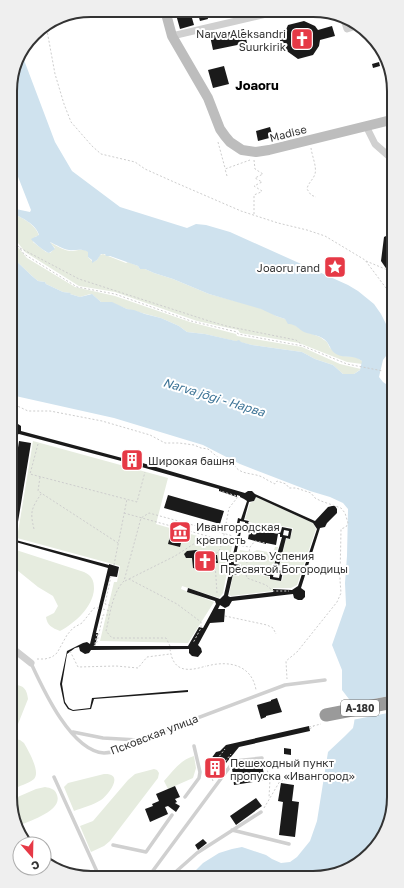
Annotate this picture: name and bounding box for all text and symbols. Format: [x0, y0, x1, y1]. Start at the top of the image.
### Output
church icon: Narva Aleksandri Suurkirik [289, 26, 315, 52]
place label: Narva Aleksandri Suurkirik [196, 27, 286, 53]
district label: Joaoru [235, 77, 279, 93]
street label: Madise [268, 122, 308, 144]
place icon: Joaoru rand [322, 254, 348, 280]
place label: Joaoru rand [257, 261, 320, 274]
water label: Narva jõgi - Нарва [161, 374, 268, 420]
building icon: Широкая башня [119, 447, 145, 473]
place label: Широкая башня [148, 454, 235, 467]
museum icon: Ивангородская крепость [167, 519, 193, 545]
place label: Ивангородская крепость [196, 520, 280, 546]
church icon: Церковь Успения Пресвятой Богородицы [192, 548, 218, 574]
place label: Церковь Успения Пресвятой Богородицы [220, 549, 348, 575]
road number: А-180 [341, 700, 379, 716]
street label: Псковская улица [108, 711, 200, 757]
building icon: Пешеходный пункт пропуска «Ивангород» [202, 755, 228, 781]
place label: Пешеходный пункт пропуска «Ивангород» [230, 756, 355, 782]
north arrow [12, 836, 52, 876]
text: С [30, 858, 41, 873]

